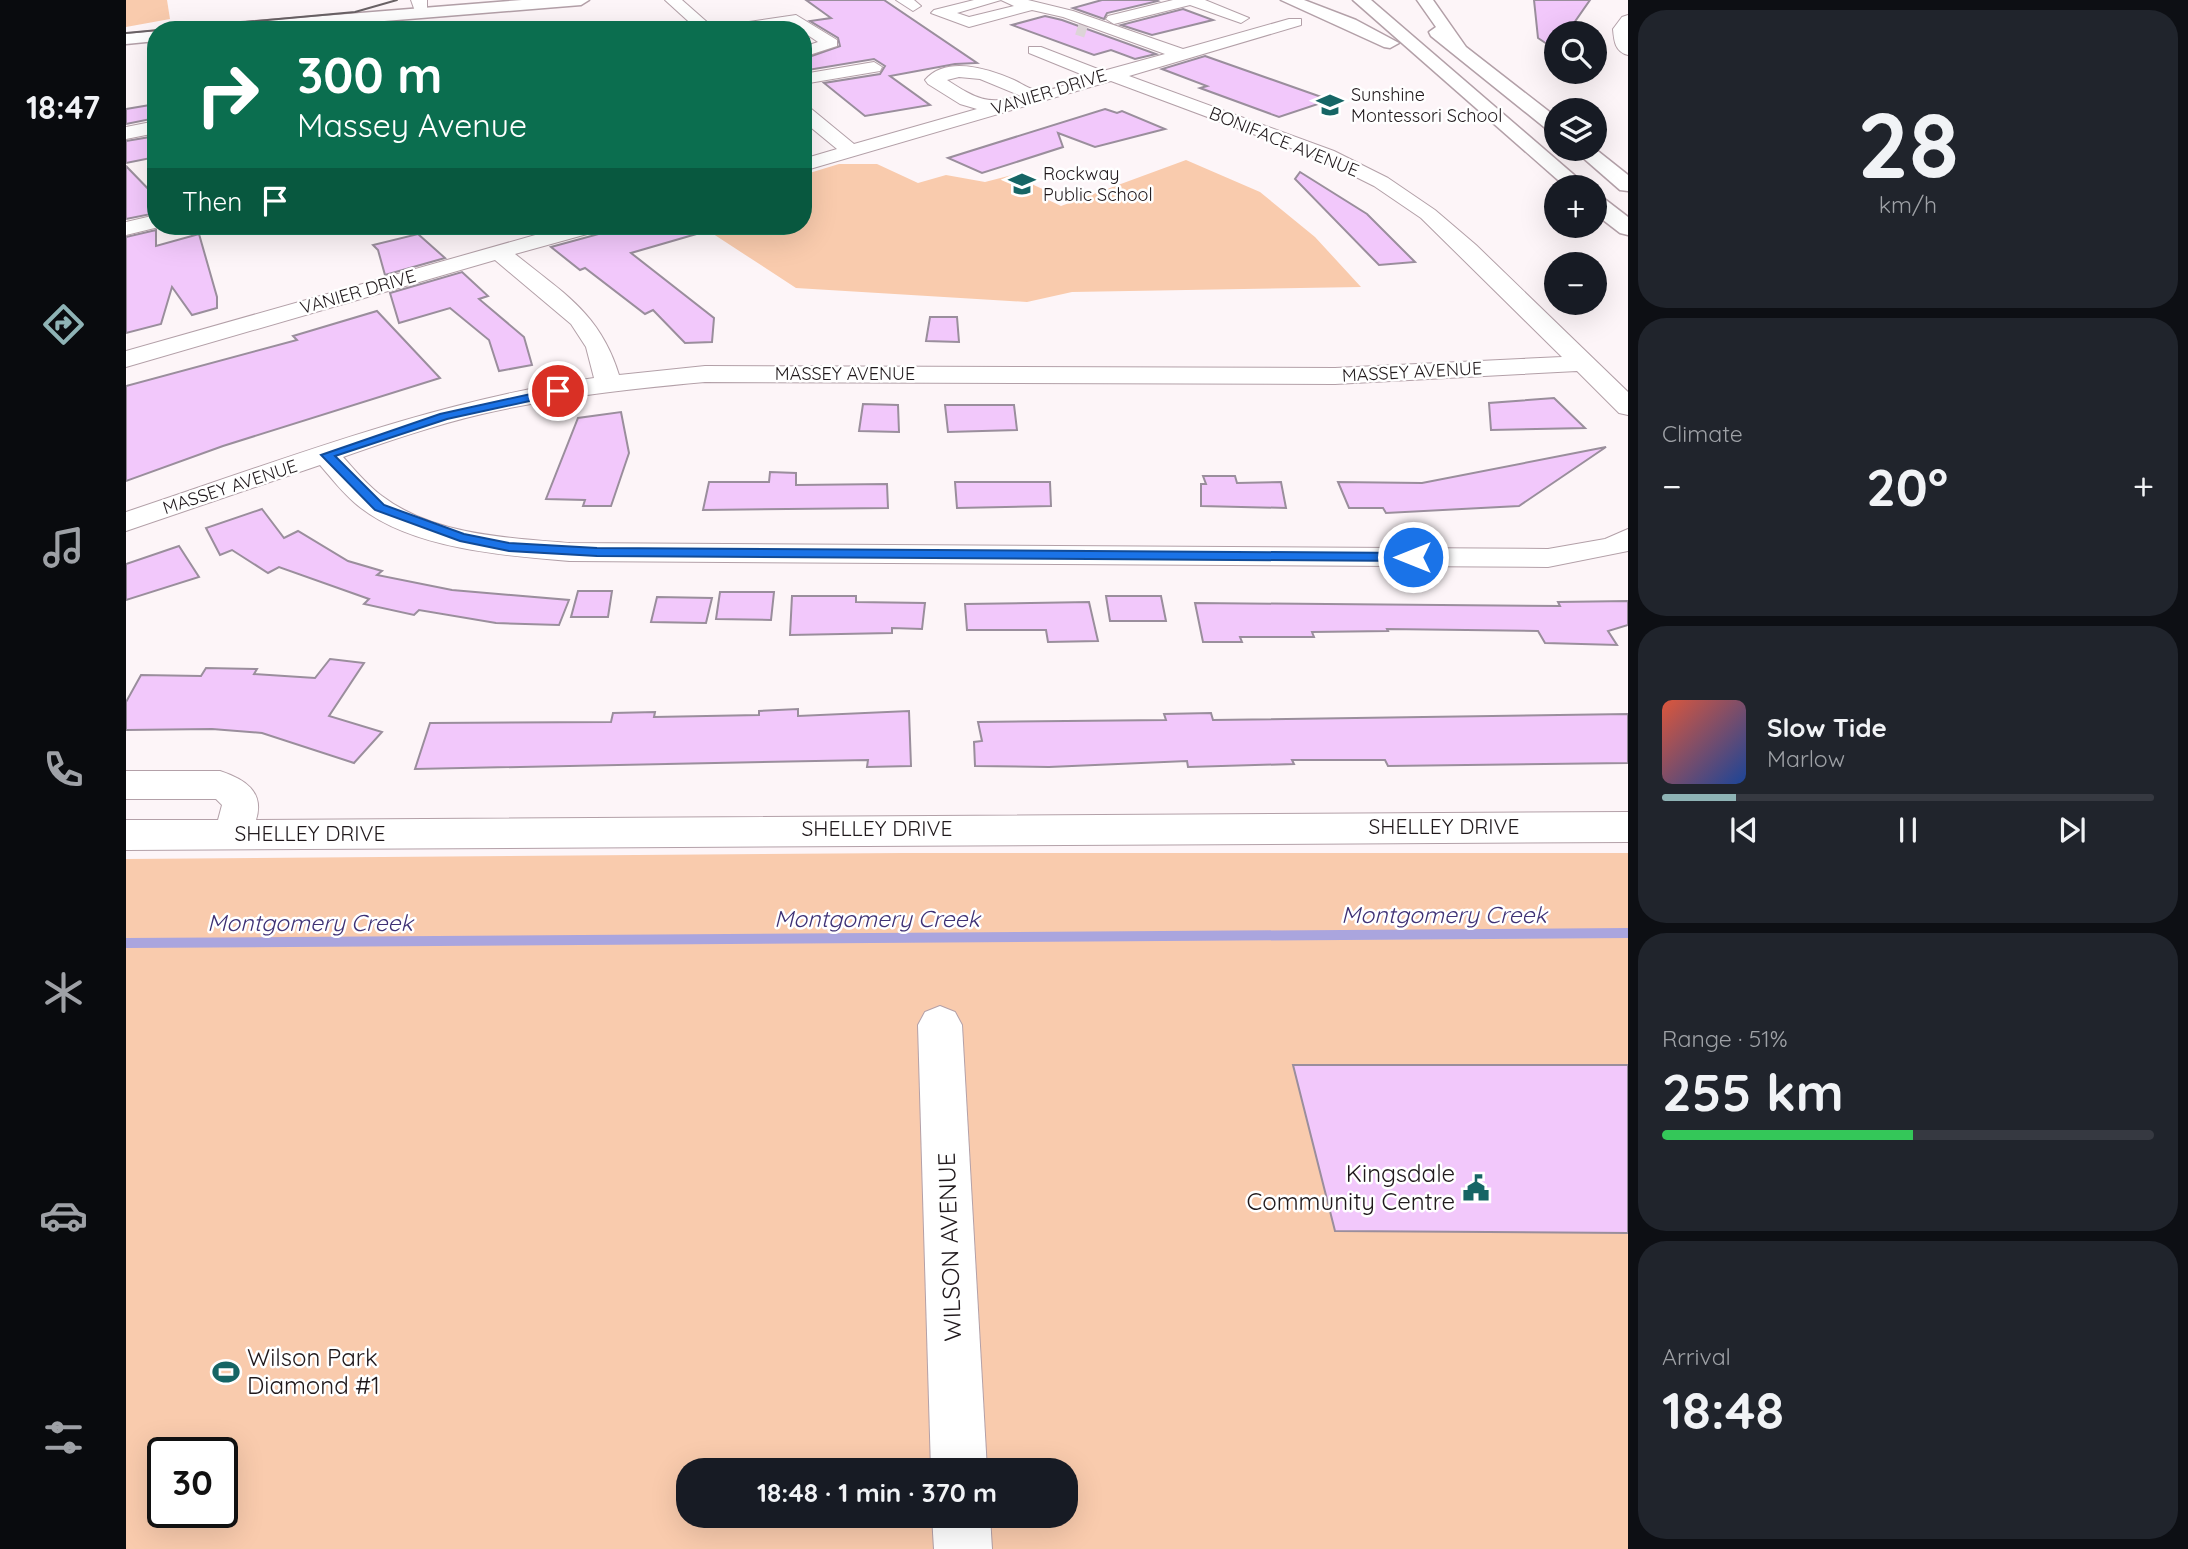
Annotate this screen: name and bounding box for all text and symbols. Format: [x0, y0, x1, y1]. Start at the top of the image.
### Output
map controls [1544, 21, 1607, 315]
button: search [1544, 21, 1607, 84]
text: 300 m [297, 44, 442, 105]
icon: right [182, 49, 273, 140]
street label: VANIER DRIVE [988, 63, 1109, 120]
place label: Sunshine Montessori School [1351, 83, 1502, 127]
text: 18:47 [26, 87, 100, 127]
text: 28 [1857, 87, 1959, 201]
school or university icon: Sunshine Montessori School [1315, 90, 1345, 120]
button: layers [1544, 98, 1607, 161]
street label: BONIFACE AVENUE [1206, 101, 1362, 182]
text: Massey Avenue [297, 105, 527, 145]
place label: Rockway Public School [1043, 162, 1153, 206]
school or university icon: Rockway Public School [1007, 169, 1037, 199]
button: + [1544, 175, 1607, 238]
icon: arrive [256, 182, 294, 220]
text: Then [182, 185, 242, 218]
text: km/h [1879, 190, 1937, 219]
button: − [1544, 252, 1607, 315]
street label: VANIER DRIVE [297, 264, 418, 319]
icon: directions [39, 300, 88, 349]
street label: MASSEY AVENUE [1341, 356, 1483, 387]
pin [528, 361, 588, 421]
street label: MASSEY AVENUE [775, 362, 915, 385]
icon: arrive [539, 372, 577, 410]
text: Climate [1662, 419, 1743, 448]
street label: MASSEY AVENUE [160, 454, 300, 519]
text: 20° [1866, 454, 1948, 519]
text: − [1662, 462, 1682, 510]
text: + [2133, 462, 2154, 510]
position arrow [1376, 520, 1450, 594]
icon: music [39, 523, 88, 572]
text: Slow Tide [1767, 711, 1887, 744]
text: Marlow [1767, 744, 1845, 773]
icon: phone [39, 745, 88, 794]
icon: previous [1725, 811, 1763, 849]
icon: pause [1889, 811, 1927, 849]
icon: next [2053, 811, 2091, 849]
street label: SHELLEY DRIVE [1369, 813, 1519, 839]
street label: SHELLEY DRIVE [802, 815, 952, 841]
street label: SHELLEY DRIVE [235, 820, 385, 846]
water label: Montgomery Creek [1341, 900, 1548, 929]
water label: Montgomery Creek [774, 904, 981, 933]
water label: Montgomery Creek [207, 908, 414, 937]
icon: climate [39, 968, 88, 1017]
text: Range · 51% [1662, 1024, 1788, 1053]
text: 255 km [1662, 1059, 1844, 1124]
street label: WILSON AVENUE [931, 1152, 967, 1342]
place label: Kingsdale Community Centre [1247, 1158, 1455, 1216]
public building icon: Kingsdale Community Centre [1461, 1173, 1491, 1203]
icon: car [39, 1191, 88, 1240]
place label: Wilson Park Diamond #1 [247, 1342, 380, 1400]
text: Arrival [1662, 1342, 1731, 1371]
sports icon: Wilson Park Diamond #1 [211, 1357, 241, 1387]
text: 18:48 [1662, 1377, 1784, 1442]
icon: filters [39, 1413, 88, 1462]
speed limit sign: 30 [147, 1437, 238, 1528]
text: 18:48 · 1 min · 370 m [757, 1476, 997, 1509]

